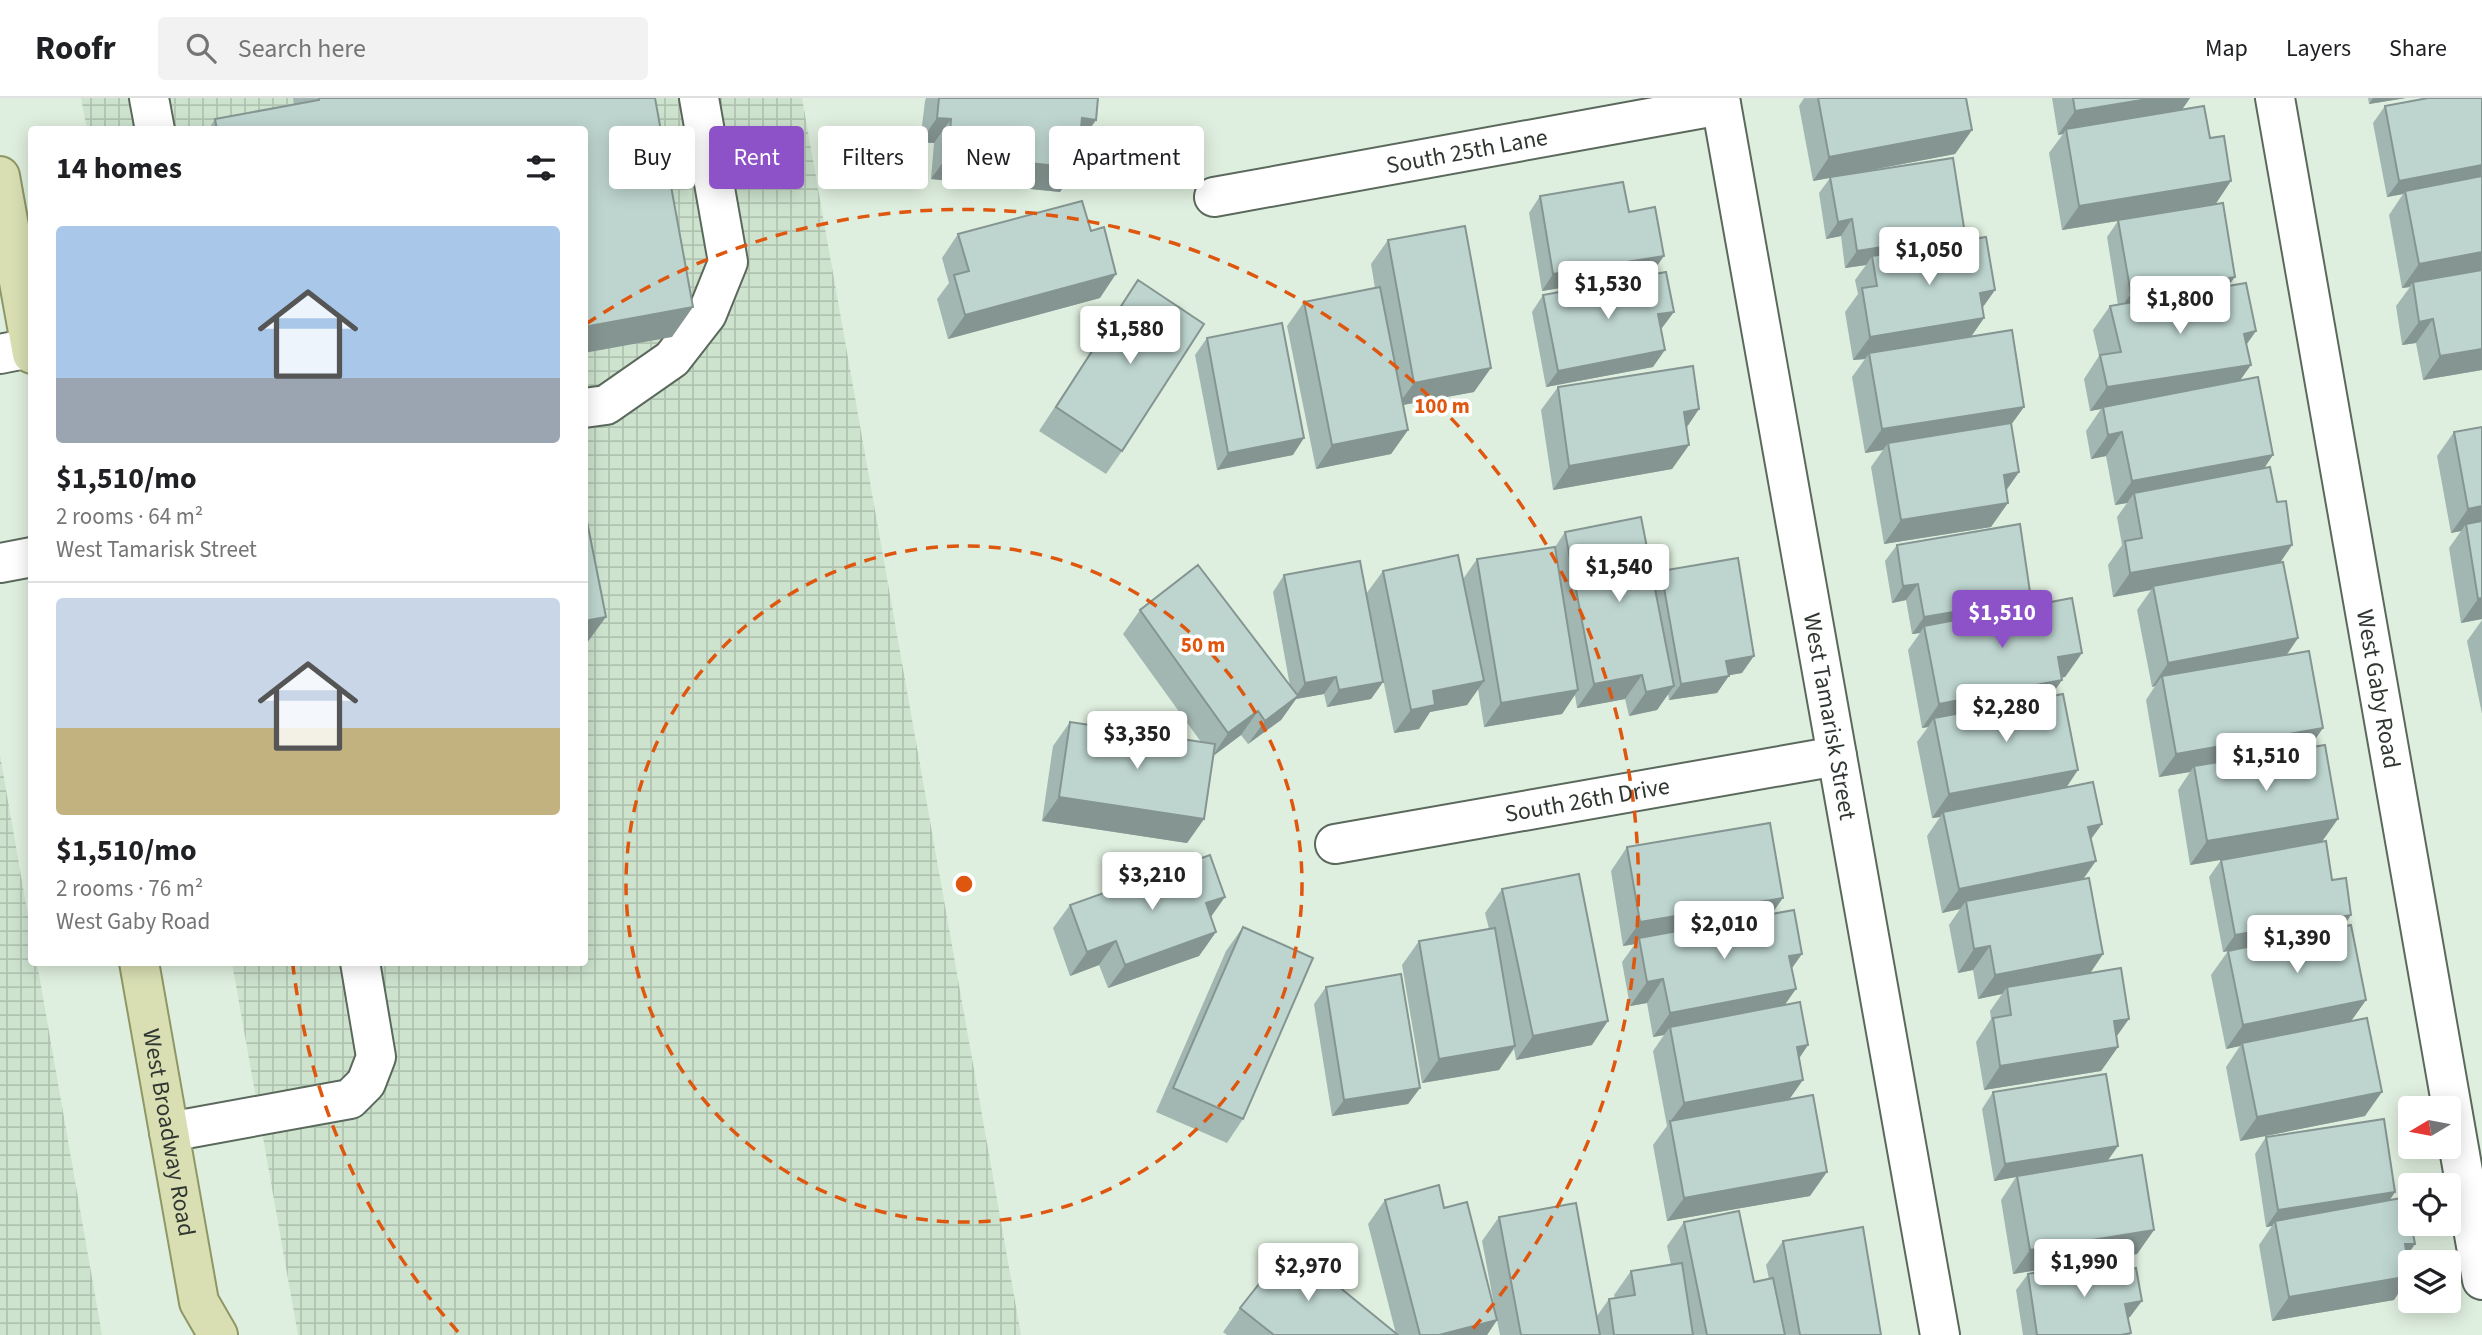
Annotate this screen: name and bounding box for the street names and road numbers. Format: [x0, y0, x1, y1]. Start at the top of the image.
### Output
street label: South 25th Lane [1383, 119, 1550, 183]
street label: West Gaby Road [2347, 607, 2410, 771]
street label: West Tamarisk Street [1794, 610, 1866, 823]
street label: South 26th Drive [1502, 768, 1672, 831]
street label: West Broadway Road [134, 1026, 205, 1239]

